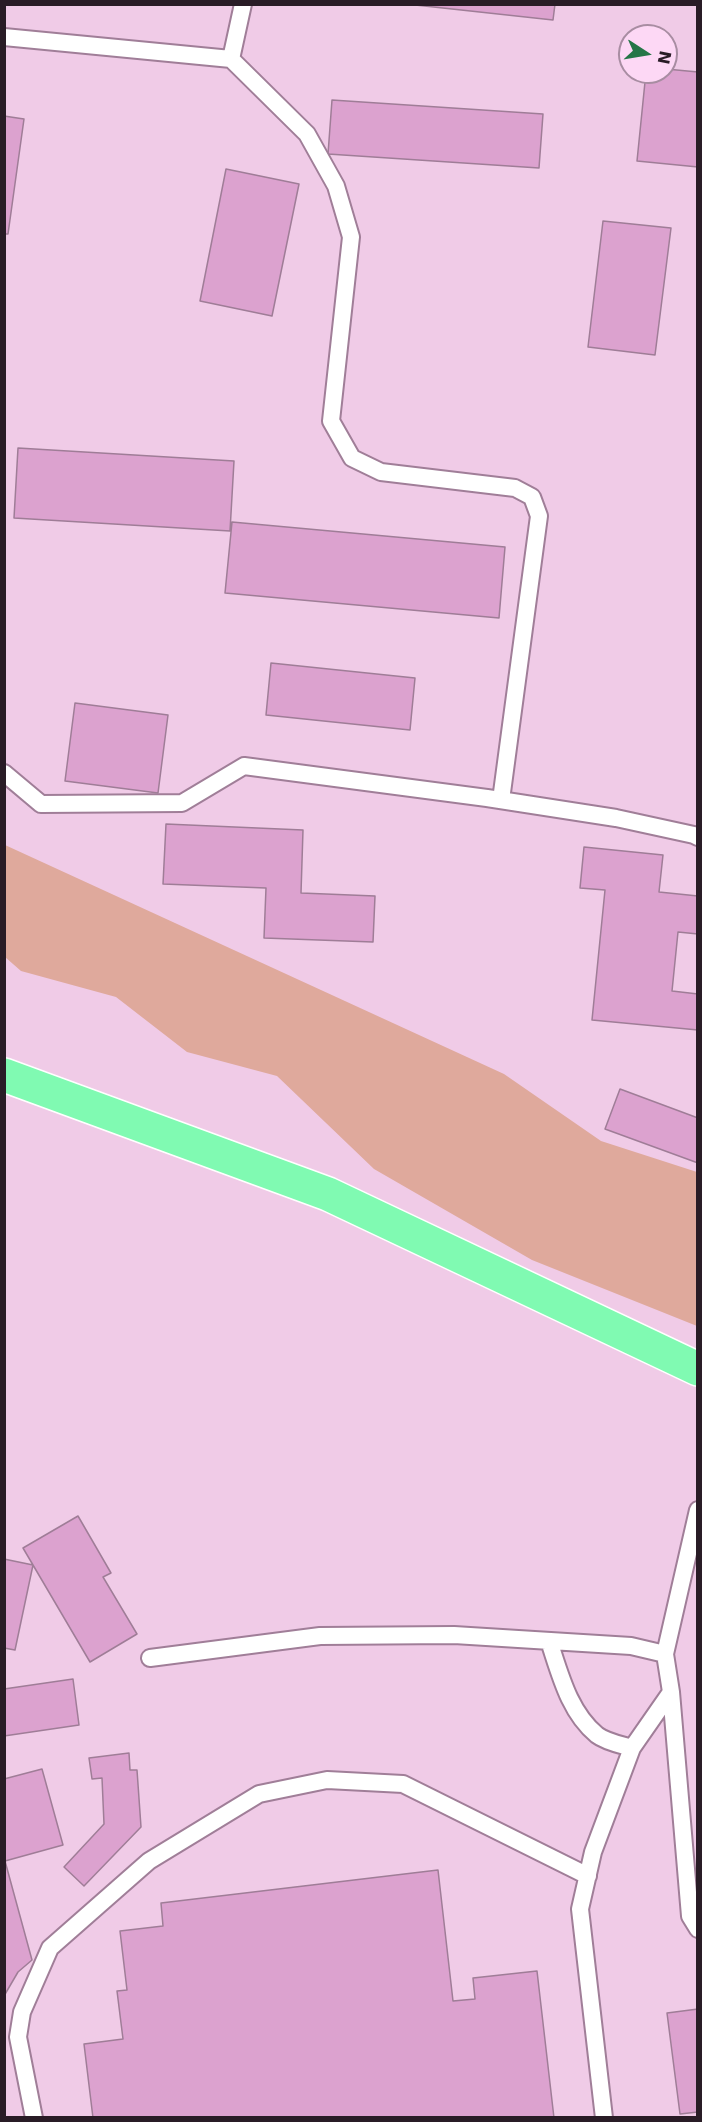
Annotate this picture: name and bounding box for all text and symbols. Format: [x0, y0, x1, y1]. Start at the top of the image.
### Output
north arrow [618, 24, 678, 84]
text: N [653, 49, 675, 66]

